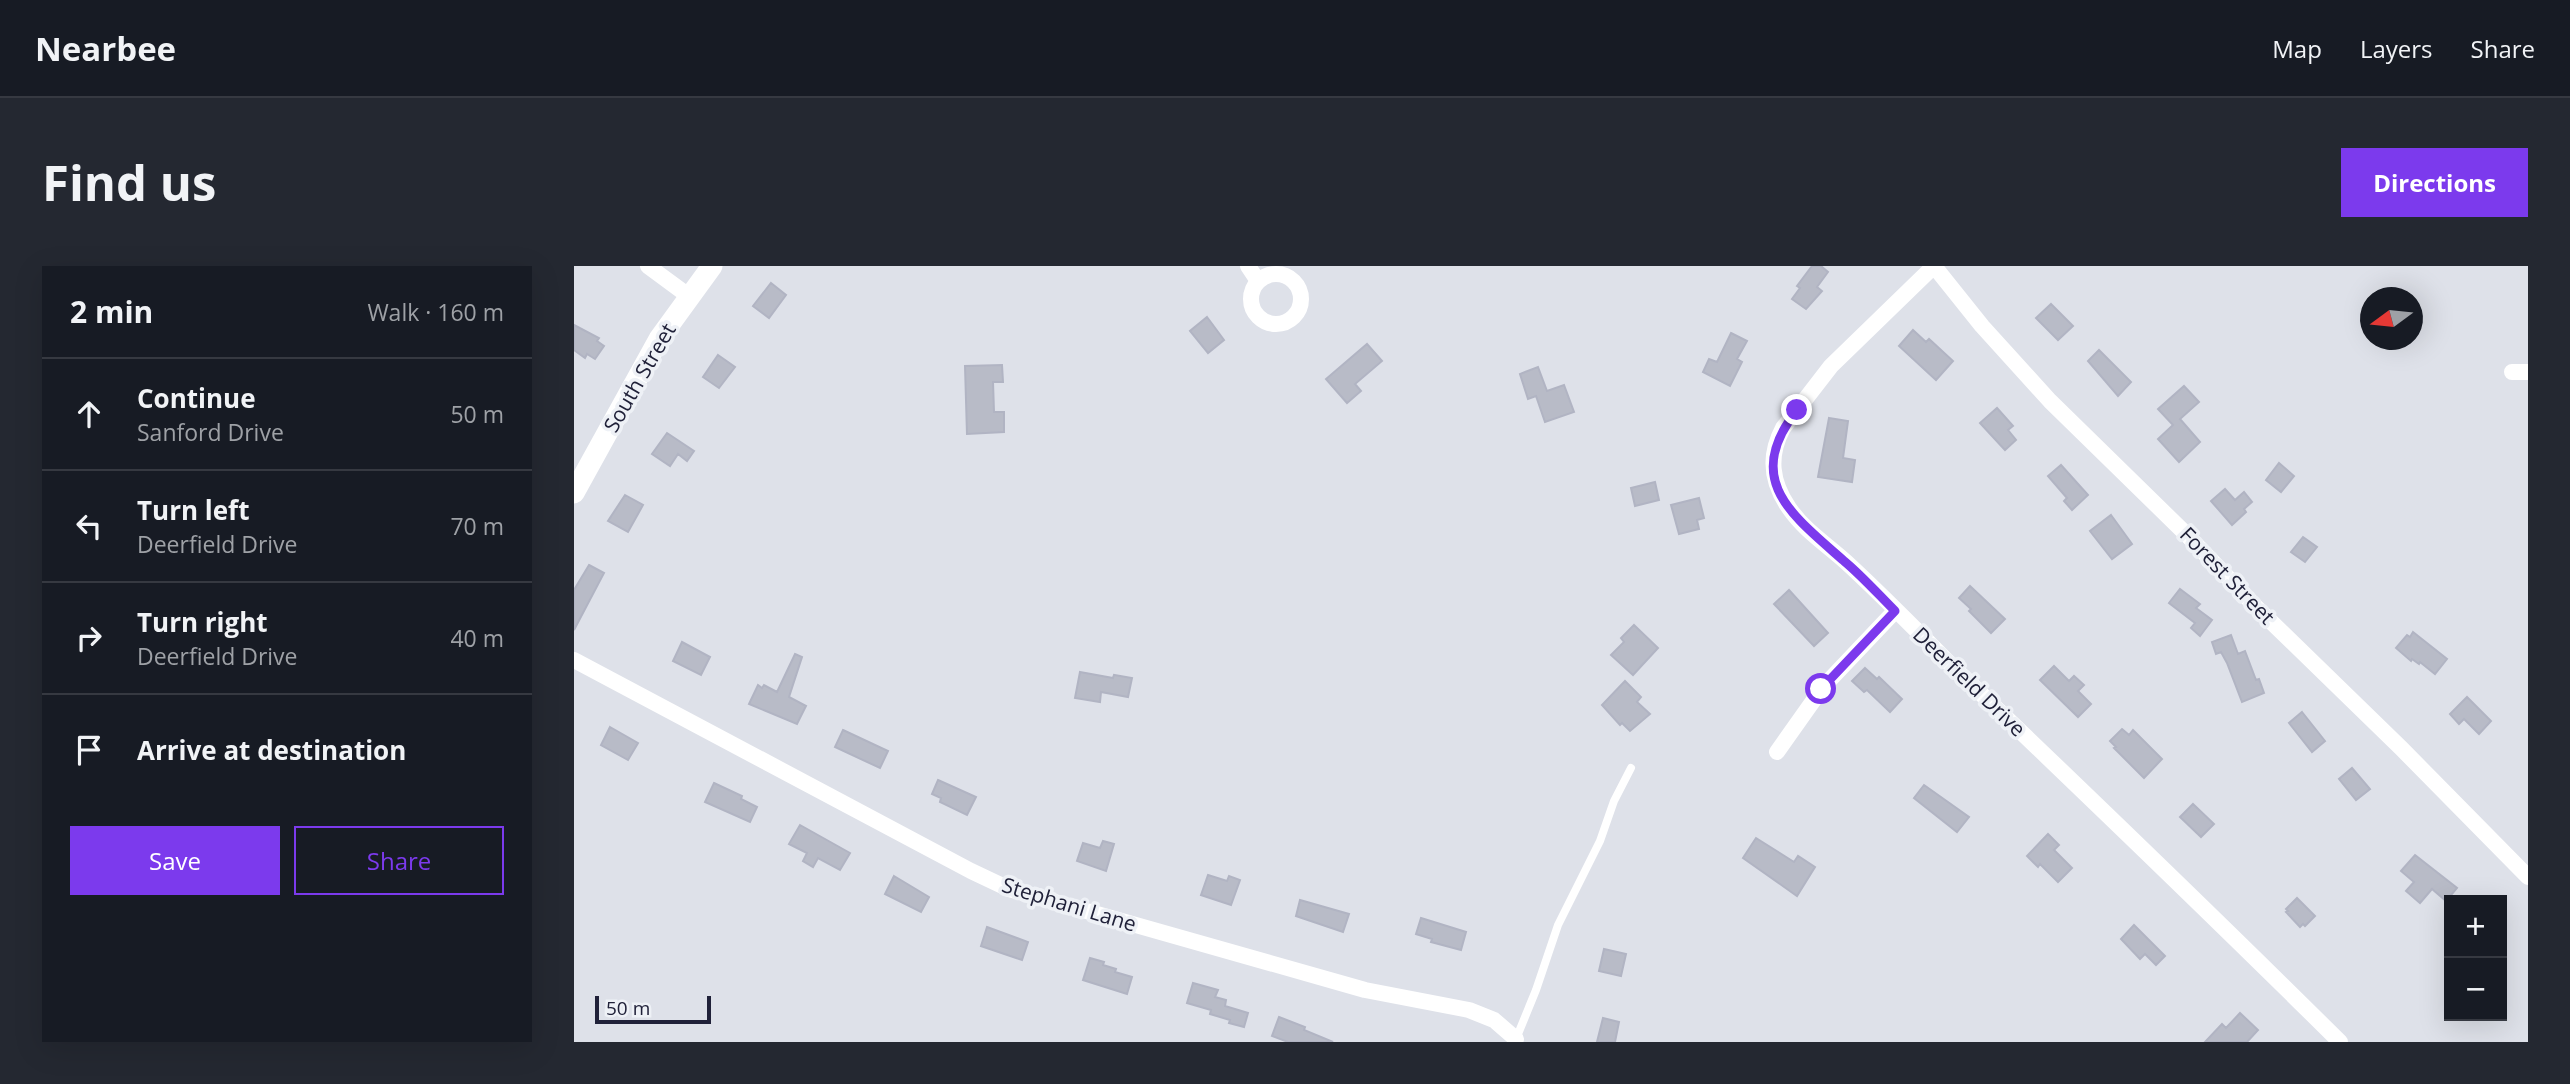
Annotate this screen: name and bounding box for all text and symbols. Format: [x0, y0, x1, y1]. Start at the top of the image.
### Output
text: Nearbee [35, 26, 176, 71]
text: Map [2272, 32, 2322, 65]
text: Layers [2360, 32, 2433, 65]
text: Share [2471, 32, 2535, 65]
button: Directions [2341, 148, 2528, 217]
text: Find us [42, 149, 216, 215]
north arrow [2360, 287, 2423, 350]
text: 2 min [70, 291, 153, 332]
text: Walk · 160 m [367, 296, 504, 328]
street label: South Street [597, 318, 682, 437]
text: Continue [137, 380, 256, 416]
route end [1781, 394, 1812, 425]
icon: ahead [70, 395, 108, 433]
text: 50 m [450, 398, 504, 430]
text: Sanford Drive [137, 416, 284, 448]
text: Turn left [137, 492, 249, 528]
icon: left [70, 507, 108, 545]
text: 70 m [450, 510, 504, 542]
street label: Forest Street [2174, 520, 2281, 630]
text: Deerfield Drive [137, 528, 298, 560]
text: Turn right [137, 604, 268, 640]
icon: right [70, 619, 108, 657]
street label: Deerfield Drive [1907, 620, 2032, 742]
text: 40 m [450, 622, 504, 654]
text: Deerfield Drive [137, 640, 298, 672]
route start [1805, 673, 1836, 704]
icon: arrive [70, 731, 108, 769]
text: Arrive at destination [137, 732, 406, 768]
button: Save [70, 826, 280, 895]
button: Share [294, 826, 504, 895]
street label: Stephani Lane [999, 870, 1140, 938]
map controls [2444, 895, 2507, 1021]
button: + [2444, 895, 2507, 958]
button: − [2444, 958, 2507, 1021]
scale bar [595, 993, 710, 1025]
text: 50 m [606, 995, 650, 1021]

